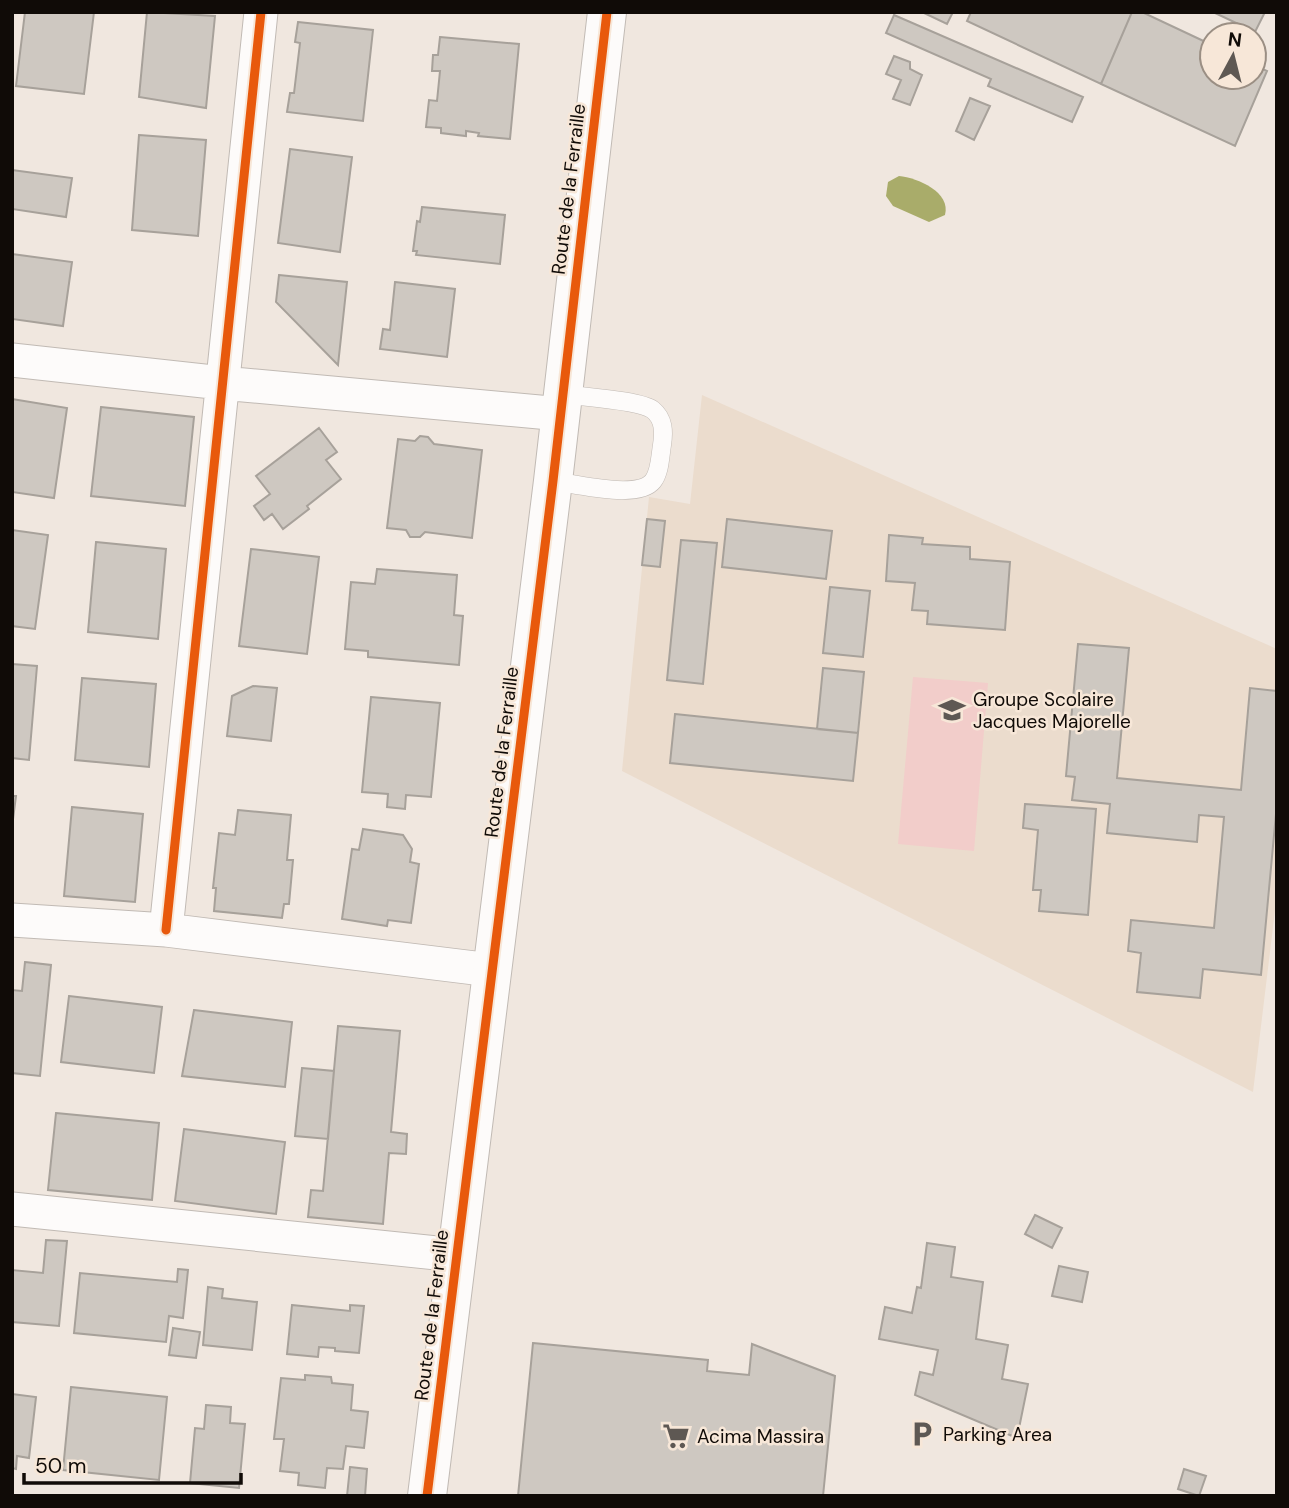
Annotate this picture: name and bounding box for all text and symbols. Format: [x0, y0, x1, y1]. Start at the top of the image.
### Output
north arrow [1198, 21, 1268, 91]
text: N [1227, 26, 1243, 53]
street label: Route de la Ferraille [546, 102, 591, 276]
street label: Route de la Ferraille [479, 665, 524, 839]
place label: Groupe Scolaire Jacques Majorelle [973, 687, 1131, 734]
school or university icon: Groupe Scolaire Jacques Majorelle [937, 695, 967, 725]
street label: Route de la Ferraille [409, 1228, 454, 1402]
parking icon: Parking Area [907, 1419, 937, 1449]
supermarket icon: Acima Massira [661, 1421, 691, 1451]
place label: Parking Area [943, 1422, 1052, 1447]
place label: Acima Massira [697, 1424, 824, 1449]
scale bar [24, 1442, 242, 1486]
text: 50 m [35, 1452, 86, 1480]

